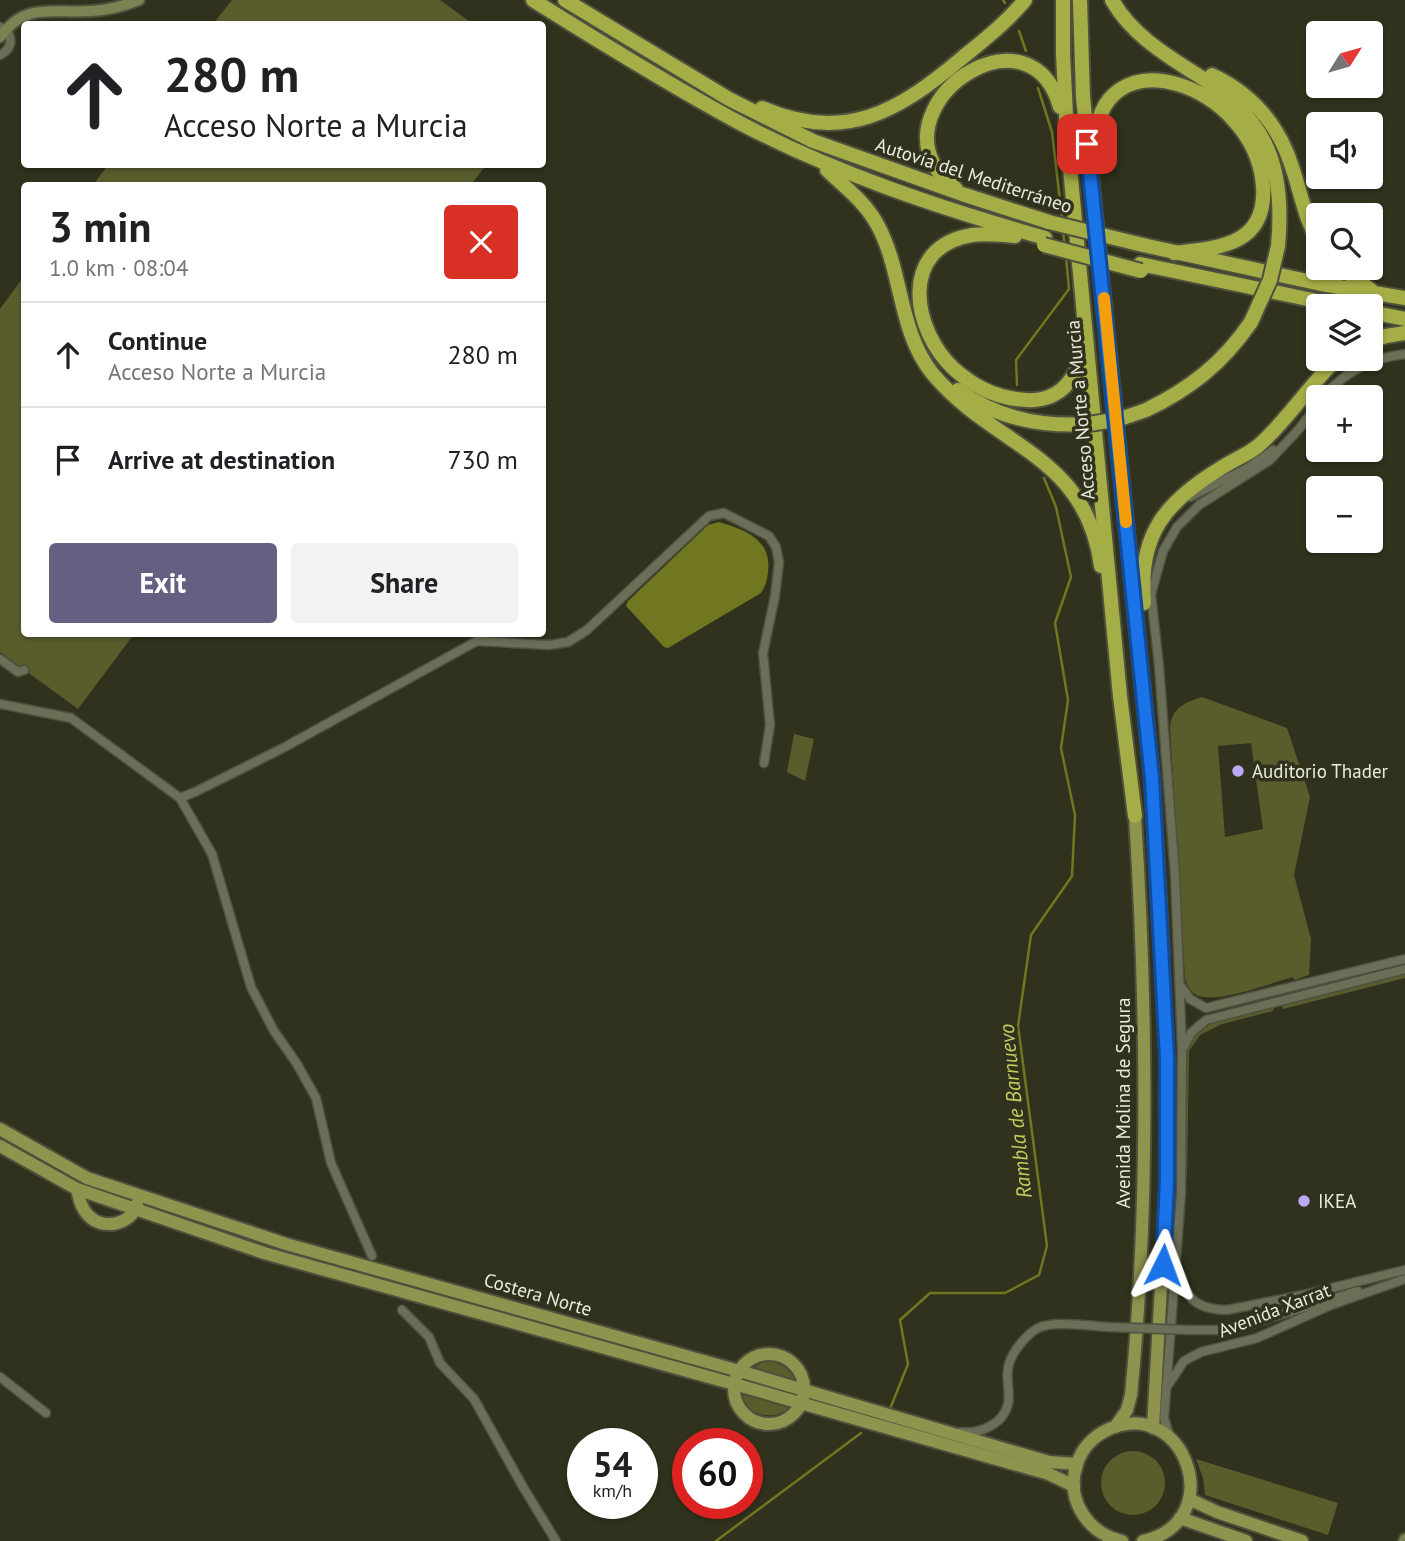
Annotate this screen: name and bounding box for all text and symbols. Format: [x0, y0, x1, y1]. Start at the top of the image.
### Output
north arrow [1306, 21, 1382, 98]
map controls [1306, 21, 1383, 553]
text: 280 m [164, 42, 299, 106]
icon: ahead [49, 49, 140, 140]
text: Acceso Norte a Murcia [164, 104, 468, 146]
button: sound [1306, 112, 1383, 189]
pin [1057, 114, 1117, 174]
icon: arrive [1068, 125, 1106, 163]
street label: Autovía del Mediterráneo [873, 132, 1075, 218]
text: 3 min [49, 199, 151, 254]
button: search [1306, 203, 1383, 280]
button: close [444, 205, 518, 279]
text: 1.0 km · 08:04 [49, 253, 188, 282]
button: layers [1306, 294, 1383, 371]
street label: Acceso Norte a Murcia [1060, 319, 1100, 501]
text: Continue [108, 324, 207, 357]
icon: ahead [49, 336, 87, 374]
text: 280 m [447, 338, 518, 371]
text: Acceso Norte a Murcia [108, 357, 326, 386]
button: + [1306, 385, 1383, 462]
icon: arrive [49, 441, 87, 479]
text: Arrive at destination [108, 443, 335, 476]
text: 730 m [447, 443, 518, 476]
button: − [1306, 476, 1383, 553]
button: Exit [49, 543, 277, 623]
button: Share [291, 543, 518, 623]
place label: Auditorio Thader [1252, 759, 1389, 783]
marker: Auditorio Thader [1230, 763, 1246, 779]
street label: Avenida Molina de Segura [1111, 998, 1135, 1208]
water label: Rambla de Barnuevo [992, 1022, 1038, 1200]
place label: IKEA [1318, 1189, 1356, 1213]
marker: IKEA [1296, 1193, 1312, 1209]
position arrow [1126, 1228, 1200, 1302]
street label: Costera Norte [481, 1267, 595, 1321]
street label: Avenida Xarrat [1215, 1277, 1334, 1342]
speed limit sign: 60 [672, 1428, 763, 1519]
text: 54 [593, 1441, 632, 1487]
text: km/h [593, 1479, 632, 1502]

